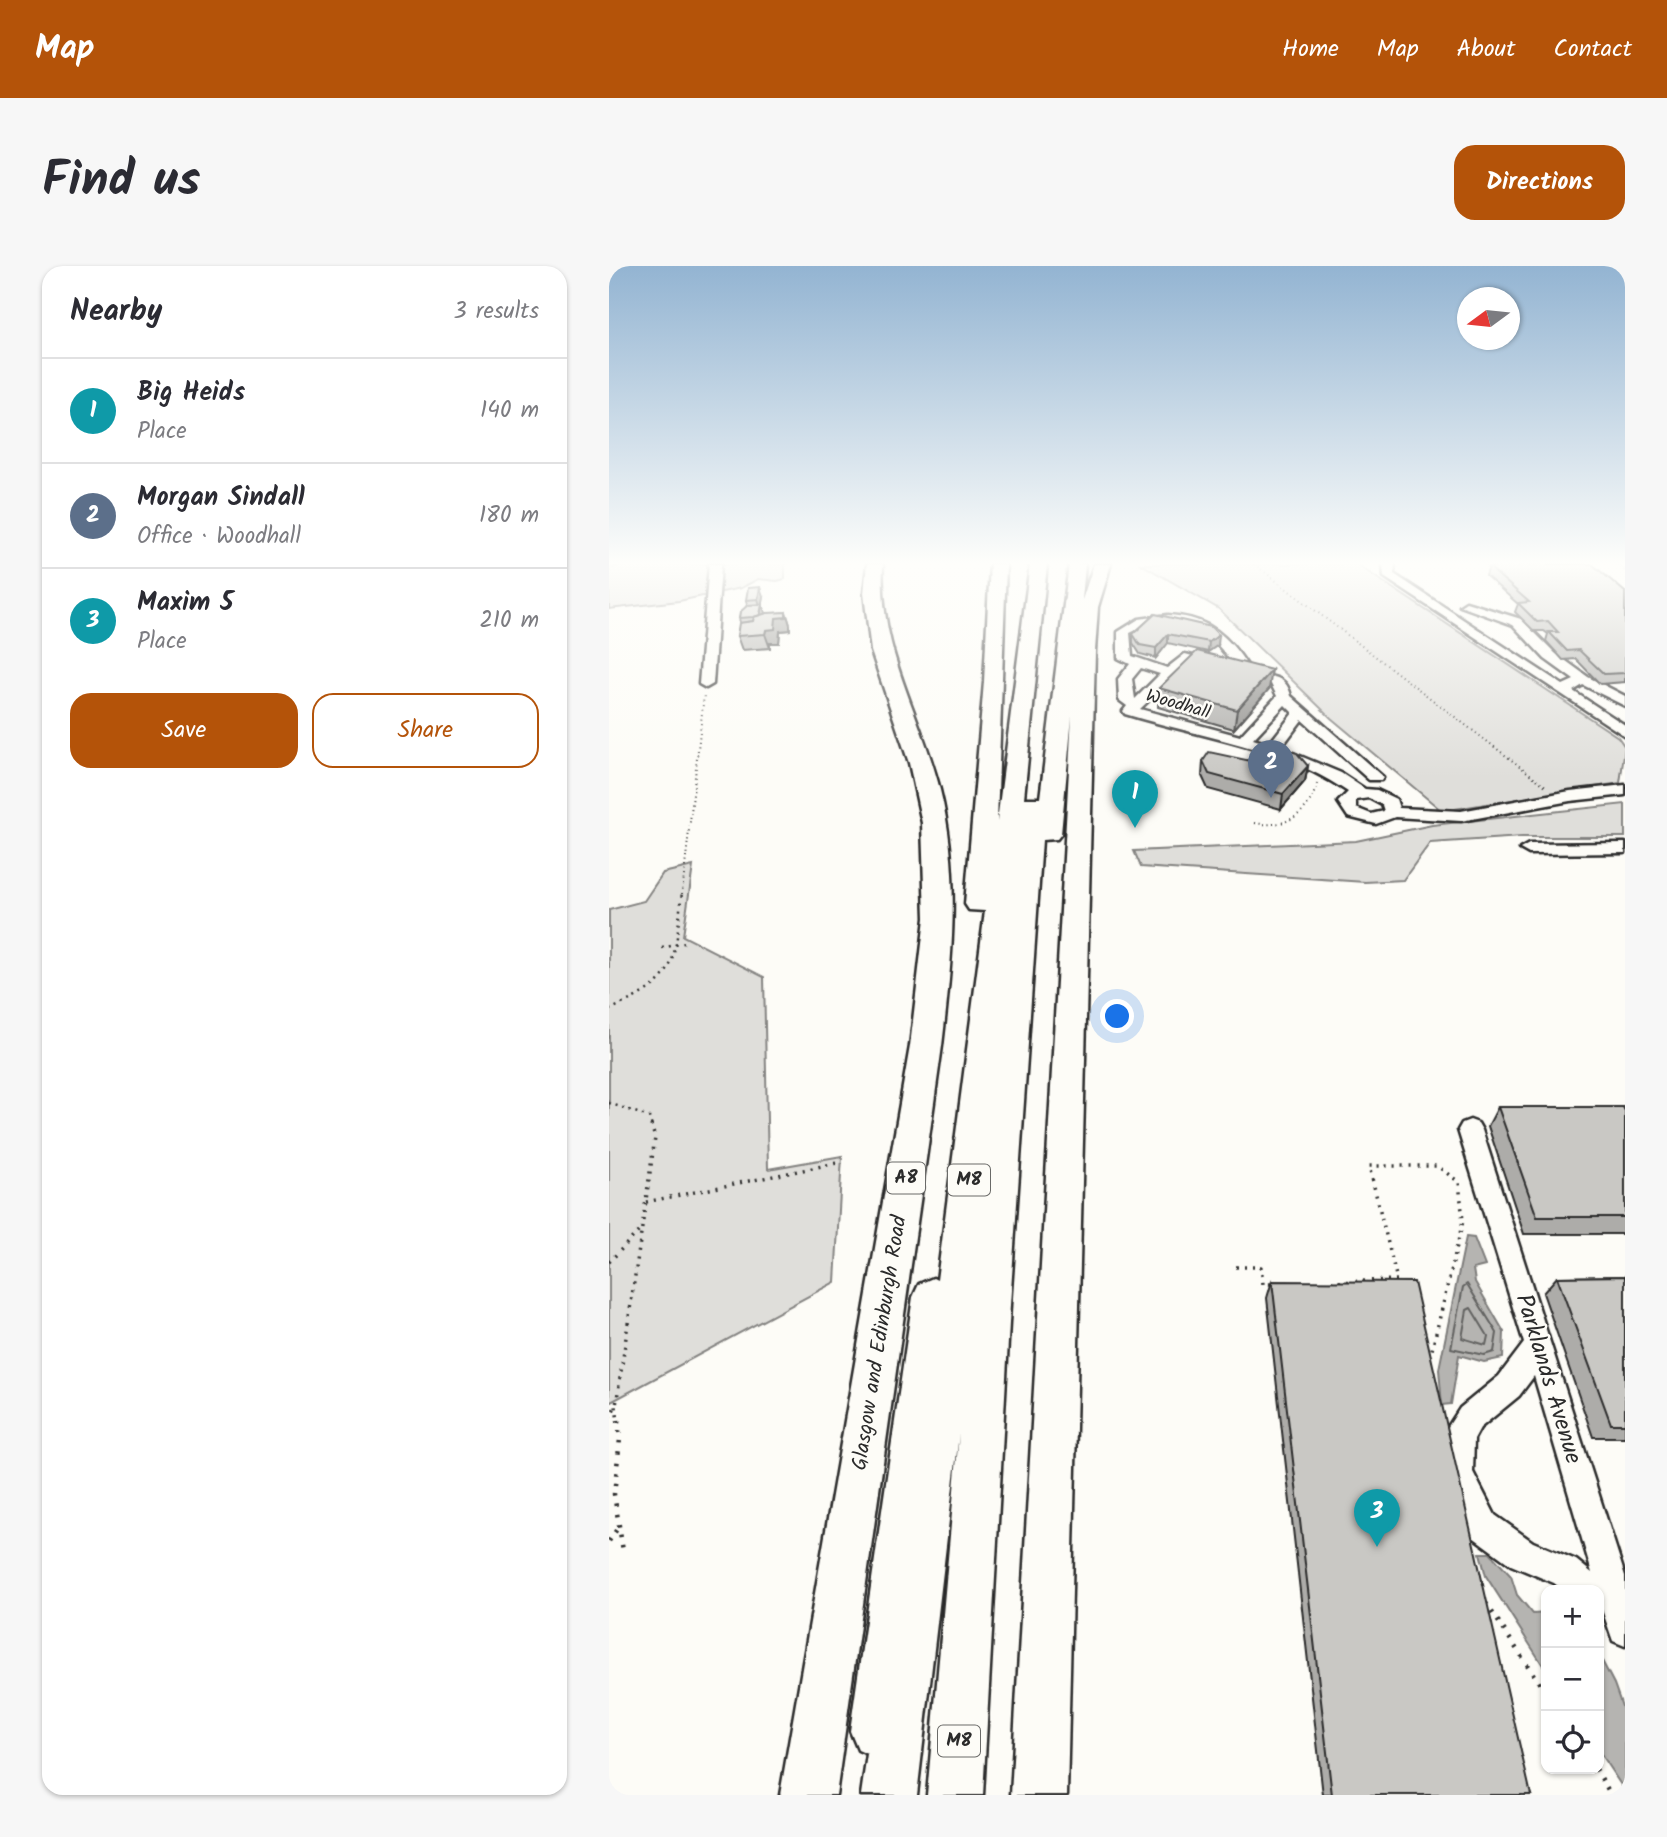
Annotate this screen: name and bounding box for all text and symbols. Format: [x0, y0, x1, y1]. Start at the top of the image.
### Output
text: Map [35, 23, 95, 76]
text: Home [1282, 30, 1339, 69]
text: Map [1377, 30, 1419, 69]
text: About [1457, 30, 1515, 69]
text: Contact [1553, 30, 1632, 69]
text: Find us [42, 143, 200, 221]
button: Directions [1454, 145, 1625, 220]
north arrow [1457, 287, 1520, 350]
text: Nearby [70, 288, 162, 336]
text: 3 results [453, 294, 539, 330]
text: Big Heids [137, 372, 245, 414]
text: 1 [90, 393, 96, 429]
text: 140 m [480, 393, 539, 429]
text: Place [137, 414, 187, 450]
text: Morgan Sindall [137, 477, 305, 519]
text: 2 [86, 498, 100, 534]
text: 180 m [479, 498, 539, 534]
text: Office · Woodhall [137, 519, 301, 555]
text: Maxim 5 [137, 582, 233, 624]
text: 3 [87, 603, 99, 639]
text: 210 m [479, 603, 539, 639]
text: Place [137, 624, 187, 660]
street label: Woodhall [1142, 682, 1214, 728]
button: Save [70, 693, 298, 768]
button: Share [312, 693, 539, 768]
pin: 2 [1248, 740, 1294, 798]
pin: 1 [1112, 770, 1158, 828]
your location [1100, 999, 1134, 1033]
road number: A8 [887, 1162, 925, 1194]
road number: M8 [948, 1164, 990, 1196]
street label: Glasgow and Edinburgh Road [844, 1213, 917, 1473]
street label: Parklands Avenue [1504, 1289, 1592, 1469]
pin: 3 [1354, 1489, 1400, 1547]
map controls [1541, 1585, 1604, 1774]
button: + [1541, 1585, 1604, 1648]
button: − [1541, 1648, 1604, 1711]
button: locate [1541, 1711, 1604, 1774]
road number: M8 [938, 1726, 980, 1756]

